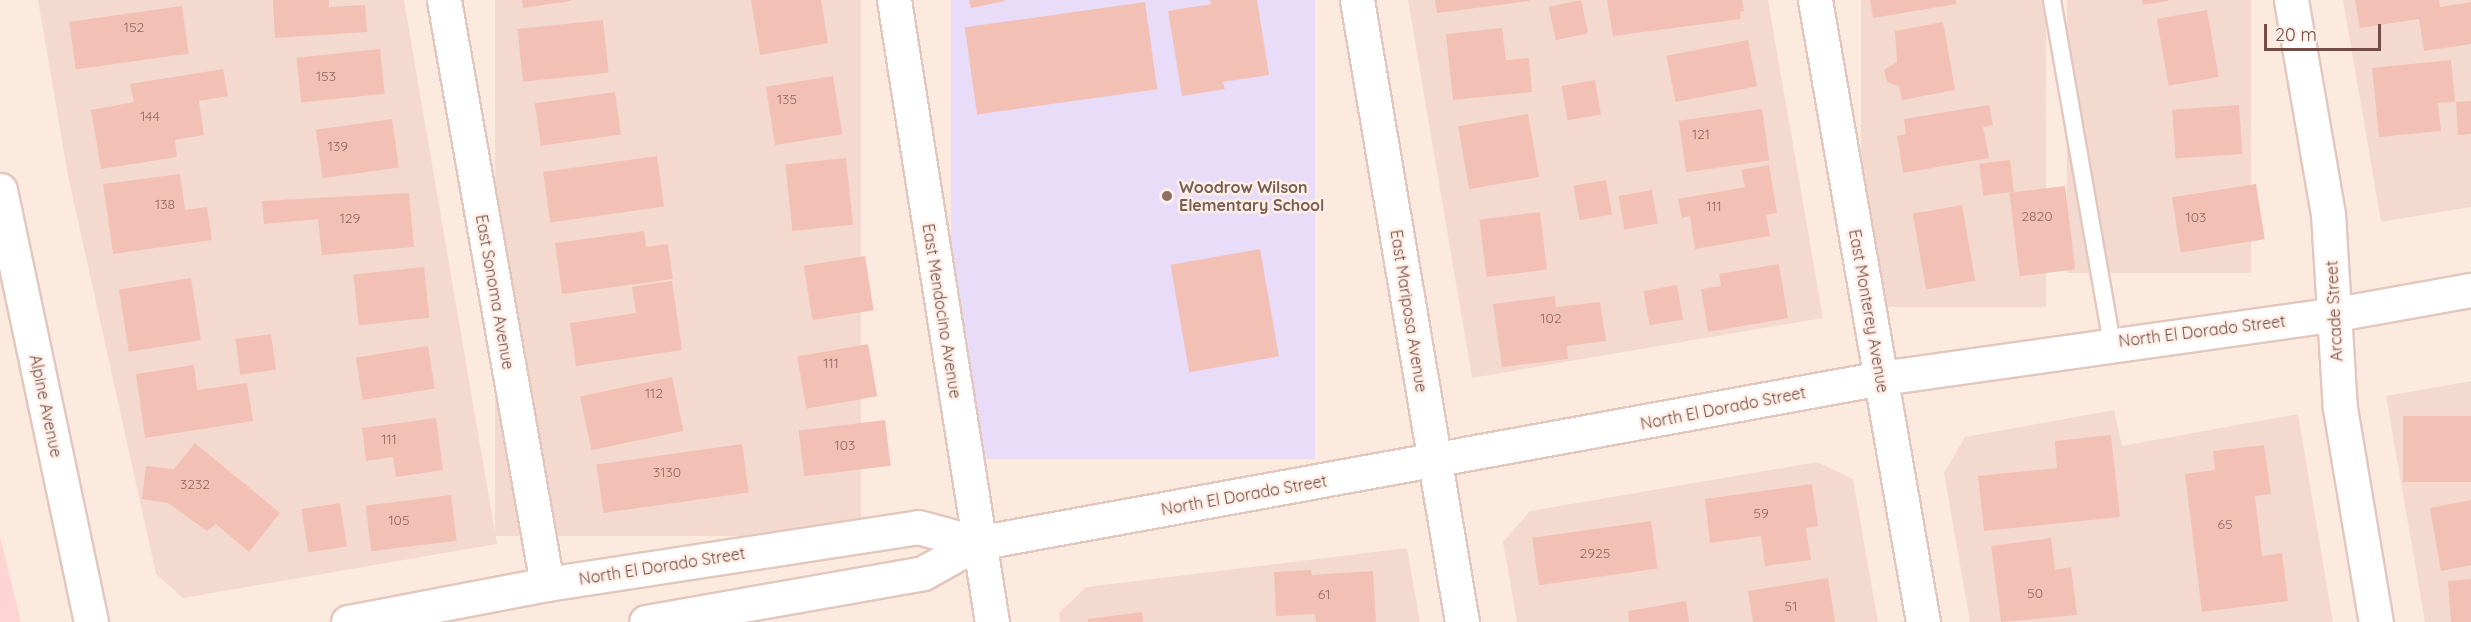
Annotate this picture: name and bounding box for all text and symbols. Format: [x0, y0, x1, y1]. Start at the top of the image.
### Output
scale bar [2267, 12, 2384, 50]
house number: 152 [124, 19, 144, 35]
text: 20 m [2275, 23, 2317, 46]
house number: 153 [316, 68, 336, 84]
house number: 135 [777, 91, 797, 107]
house number: 144 [140, 108, 160, 124]
house number: 121 [1692, 126, 1710, 142]
house number: 139 [328, 138, 348, 154]
place label: Woodrow Wilson Elementary School [1179, 177, 1324, 215]
marker: Woodrow Wilson Elementary School [1160, 189, 1174, 203]
house number: 138 [155, 196, 175, 212]
house number: 111 [1706, 198, 1722, 214]
house number: 2820 [2021, 208, 2053, 224]
house number: 103 [2186, 209, 2206, 225]
house number: 129 [340, 210, 360, 226]
street label: East Sonoma Avenue [472, 213, 518, 371]
street label: East Mendocino Avenue [919, 222, 965, 400]
street label: East Mariposa Avenue [1387, 228, 1431, 394]
street label: East Monterey Avenue [1845, 228, 1893, 394]
street label: Arcade Street [2322, 260, 2346, 362]
house number: 102 [1540, 310, 1562, 326]
street label: North El Dorado Street [2118, 311, 2286, 351]
street label: Alpine Avenue [26, 353, 66, 459]
house number: 111 [823, 355, 839, 371]
street label: North El Dorado Street [1639, 383, 1807, 433]
house number: 112 [645, 385, 663, 401]
house number: 111 [381, 431, 397, 447]
house number: 103 [835, 437, 855, 453]
house number: 3130 [653, 464, 681, 480]
street label: North El Dorado Street [1160, 471, 1328, 519]
house number: 3232 [180, 476, 210, 492]
house number: 59 [1753, 505, 1769, 521]
house number: 105 [388, 512, 410, 528]
house number: 65 [2217, 516, 2233, 532]
street label: North El Dorado Street [578, 543, 746, 589]
house number: 2925 [1580, 545, 1610, 561]
house number: 50 [2027, 585, 2043, 601]
house number: 61 [1318, 586, 1330, 602]
house number: 51 [1785, 598, 1797, 614]

